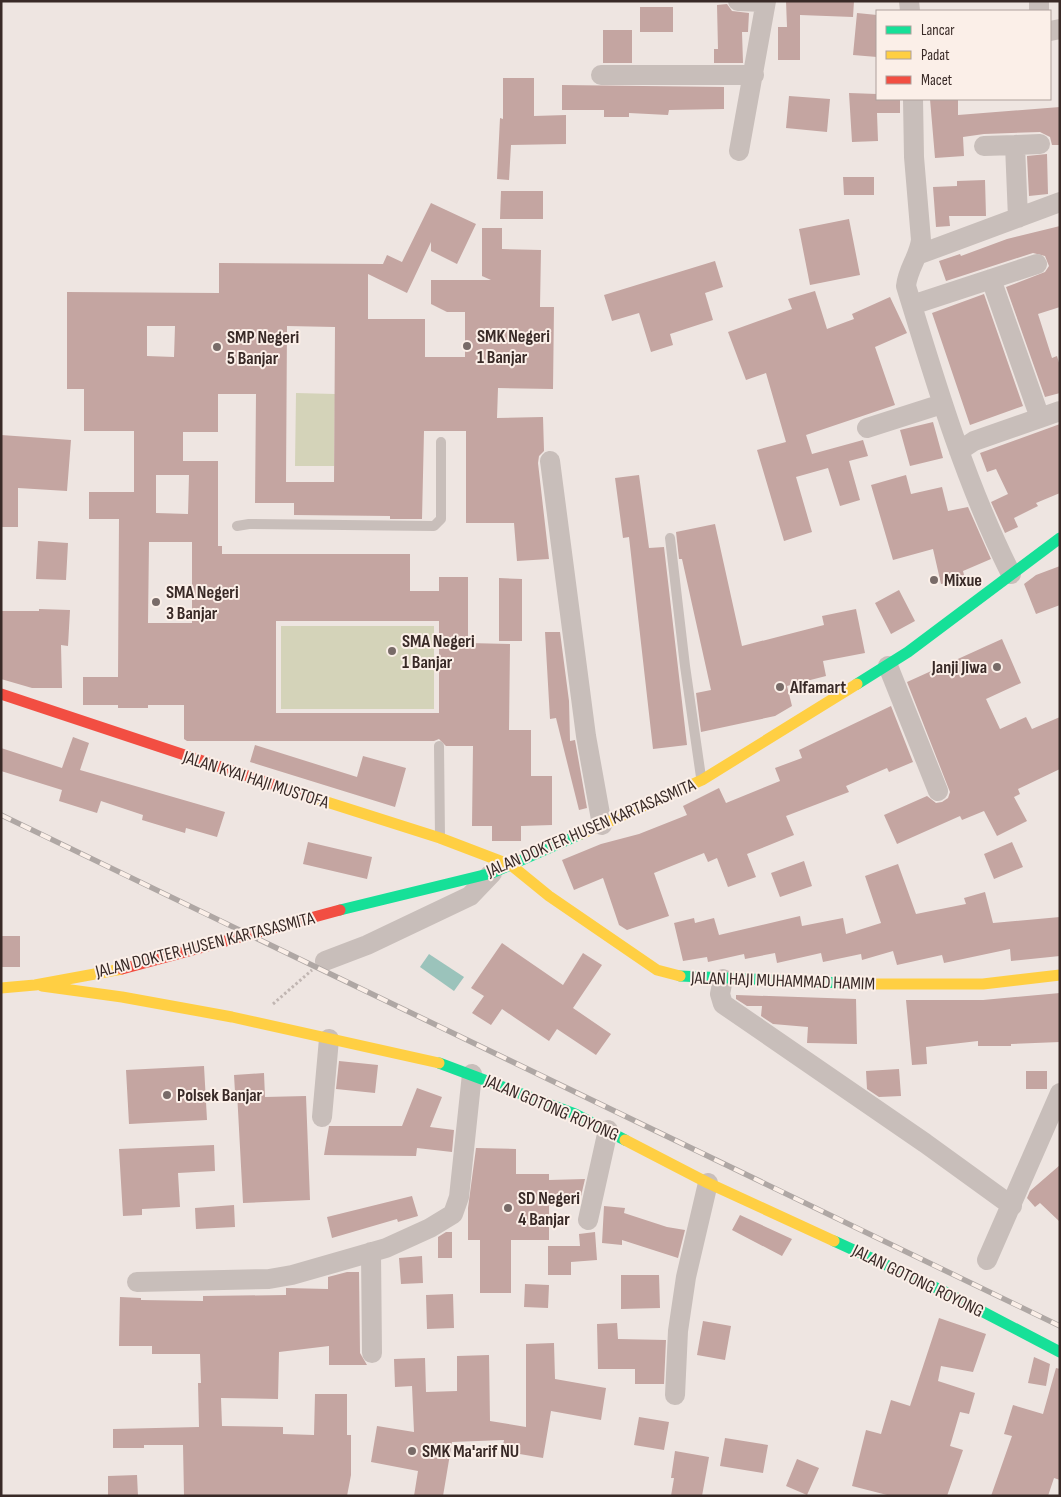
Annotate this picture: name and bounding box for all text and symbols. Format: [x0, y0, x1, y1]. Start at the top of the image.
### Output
legend [876, 10, 1051, 100]
text: Lancar [921, 21, 955, 40]
text: Padat [921, 46, 950, 65]
text: Macet [921, 71, 953, 90]
place label: SMK Negeri 1 Banjar [477, 326, 550, 368]
place label: SMP Negeri 5 Banjar [227, 327, 299, 369]
marker: SMK Negeri 1 Banjar [461, 340, 473, 352]
marker: SMP Negeri 5 Banjar [211, 341, 223, 353]
place label: Mixue [944, 570, 982, 591]
marker: Mixue [928, 574, 940, 586]
place label: SMA Negeri 3 Banjar [166, 582, 239, 624]
marker: SMA Negeri 3 Banjar [150, 596, 162, 608]
place label: SMA Negeri 1 Banjar [402, 631, 475, 673]
marker: SMA Negeri 1 Banjar [386, 645, 398, 657]
place label: Janji Jiwa [931, 657, 987, 678]
marker: Janji Jiwa [991, 661, 1003, 673]
place label: Alfamart [789, 677, 846, 698]
marker: Alfamart [774, 681, 786, 693]
street label: JALAN KYAI HAJI MUSTOFA [180, 746, 332, 814]
street label: JALAN DOKTER HUSEN KARTASASMITA [482, 774, 699, 882]
street label: JALAN DOKTER HUSEN KARTASASMITA [92, 908, 317, 983]
street label: JALAN HAJI MUHAMMAD HAMIM [690, 967, 875, 995]
street label: JALAN GOTONG ROYONG [481, 1070, 622, 1146]
place label: Polsek Banjar [177, 1085, 263, 1106]
marker: Polsek Banjar [161, 1089, 173, 1101]
place label: SD Negeri 4 Banjar [518, 1188, 580, 1230]
marker: SD Negeri 4 Banjar [502, 1202, 514, 1214]
street label: JALAN GOTONG ROYONG [848, 1240, 987, 1322]
place label: SMK Ma'arif NU [422, 1441, 519, 1462]
marker: SMK Ma'arif NU [406, 1445, 418, 1457]

